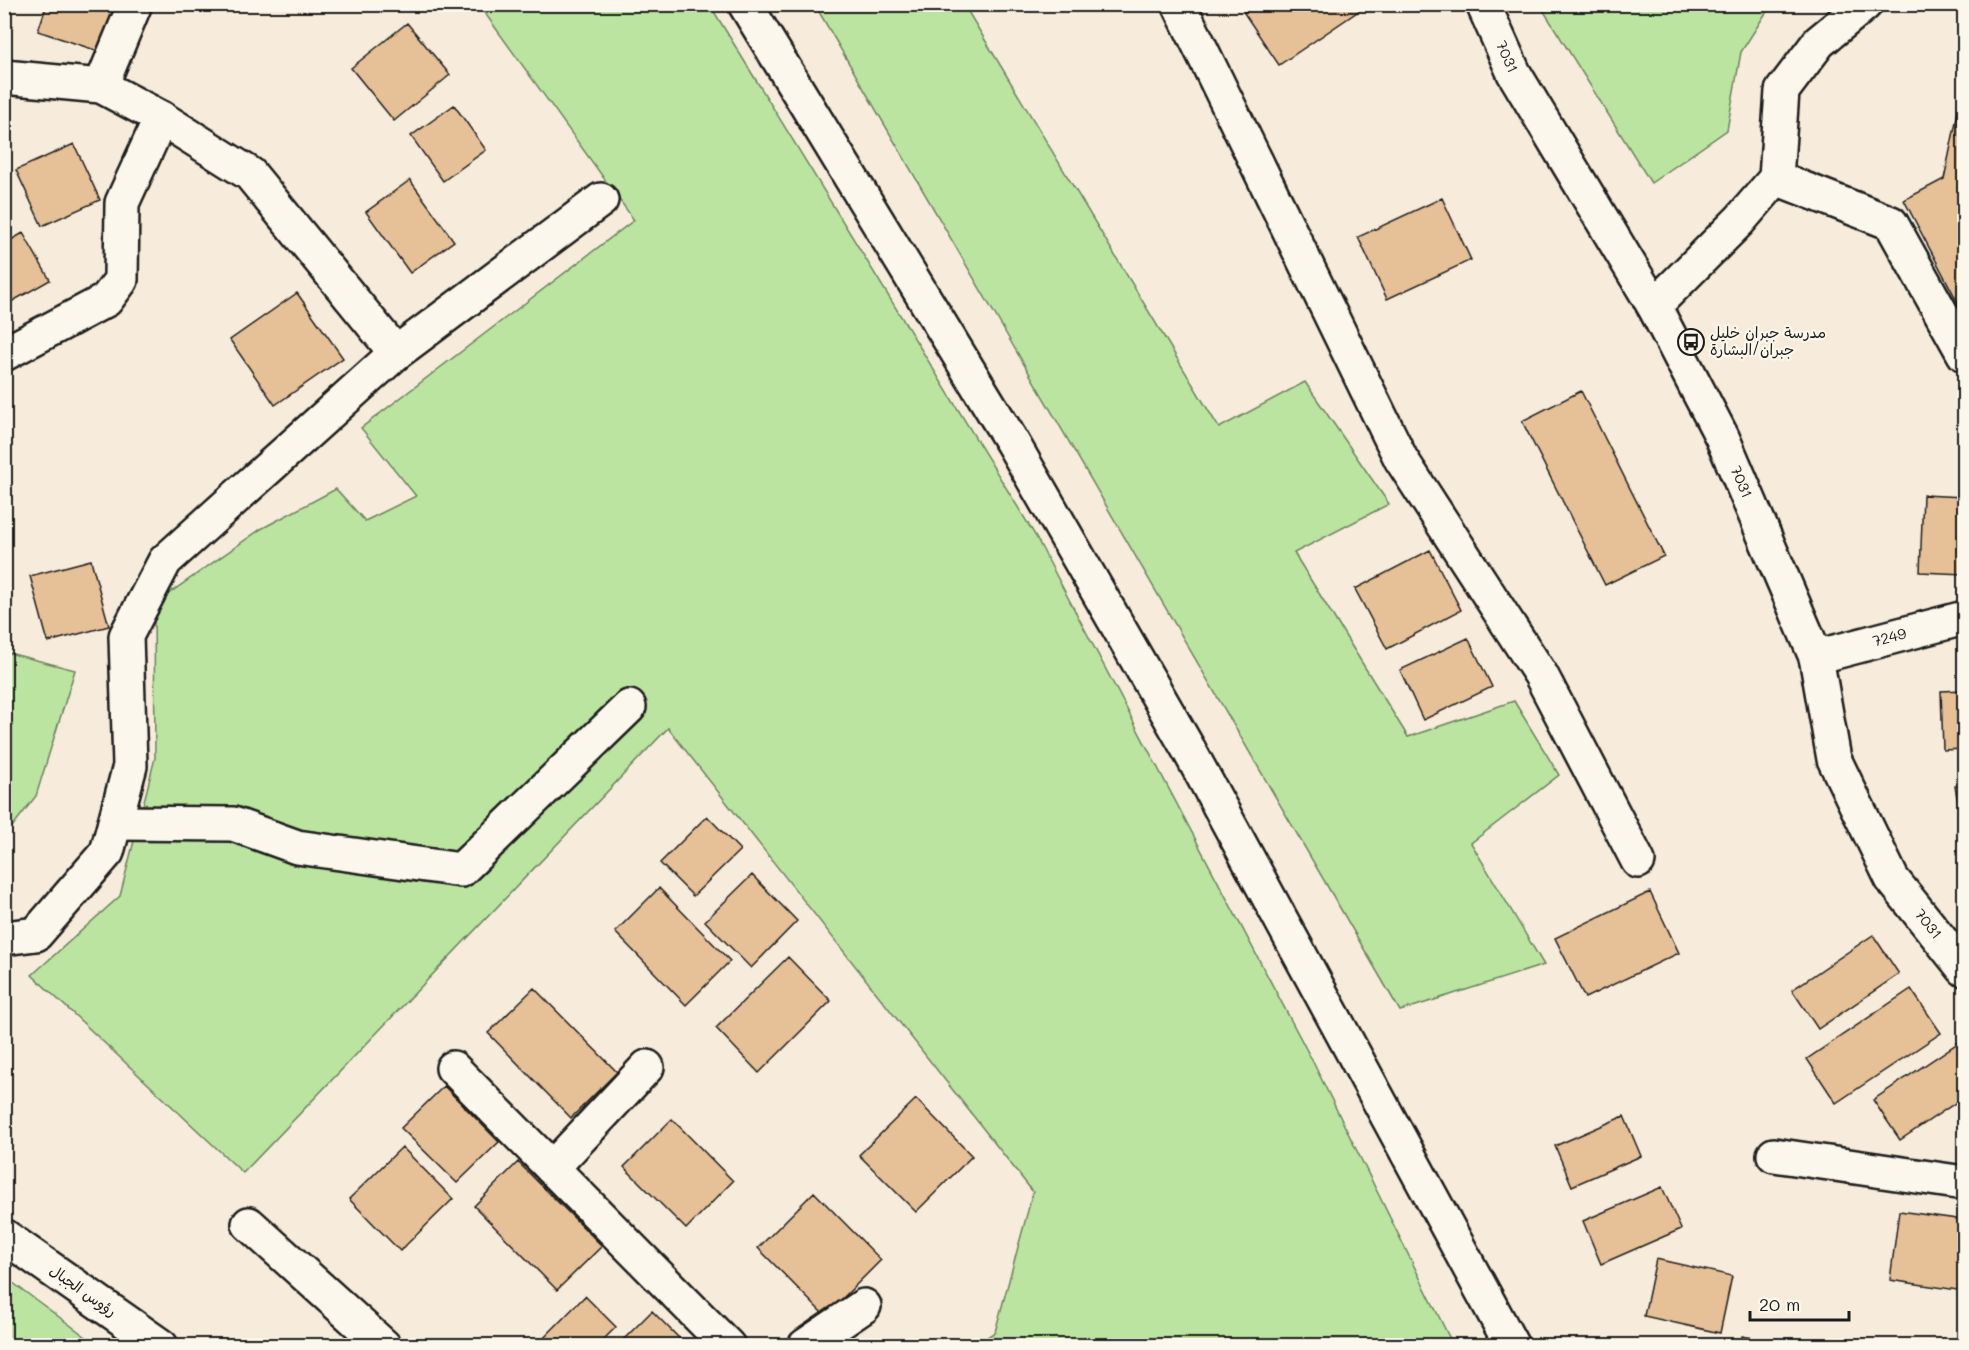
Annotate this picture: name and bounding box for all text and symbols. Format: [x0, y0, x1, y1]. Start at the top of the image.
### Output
street label: 7031 [1492, 37, 1524, 76]
place label: مدرسة جبران خليل جبران/البشارة [1710, 322, 1826, 359]
bus stop icon: مدرسة جبران خليل جبران/البشارة [1676, 327, 1706, 357]
street label: 7031 [1726, 462, 1758, 501]
street label: 7249 [1870, 623, 1909, 651]
street label: 7031 [1911, 904, 1947, 943]
street label: رؤوس الجبال [46, 1260, 121, 1321]
scale bar [1750, 1284, 1849, 1322]
text: 20 m [1759, 1292, 1800, 1316]

